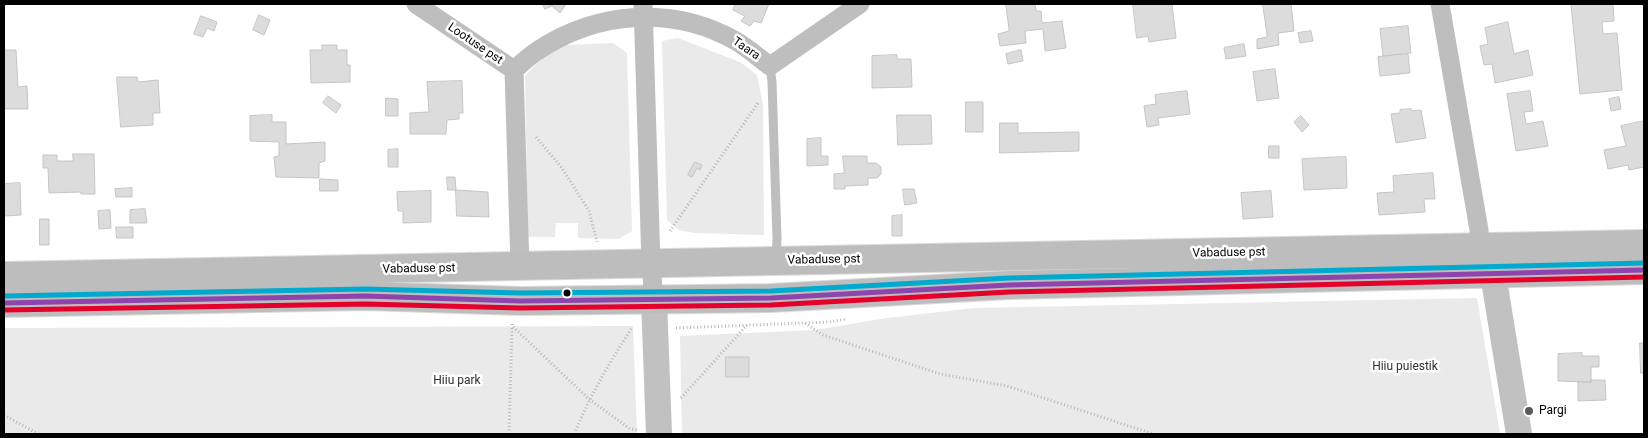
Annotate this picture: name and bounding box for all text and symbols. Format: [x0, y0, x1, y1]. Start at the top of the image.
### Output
street label: Lootuse pst [445, 20, 505, 68]
street label: Taara [730, 35, 762, 63]
street label: Vabaduse pst [1192, 245, 1266, 261]
street label: Vabaduse pst [787, 252, 861, 268]
street label: Vabaduse pst [382, 261, 456, 277]
unlabelled marker [562, 288, 572, 298]
park label: Hiiu puiestik [1372, 360, 1438, 374]
park label: Hiiu park [433, 374, 481, 388]
place label: Pargi [1539, 404, 1567, 418]
marker: Pargi [1523, 405, 1535, 417]

